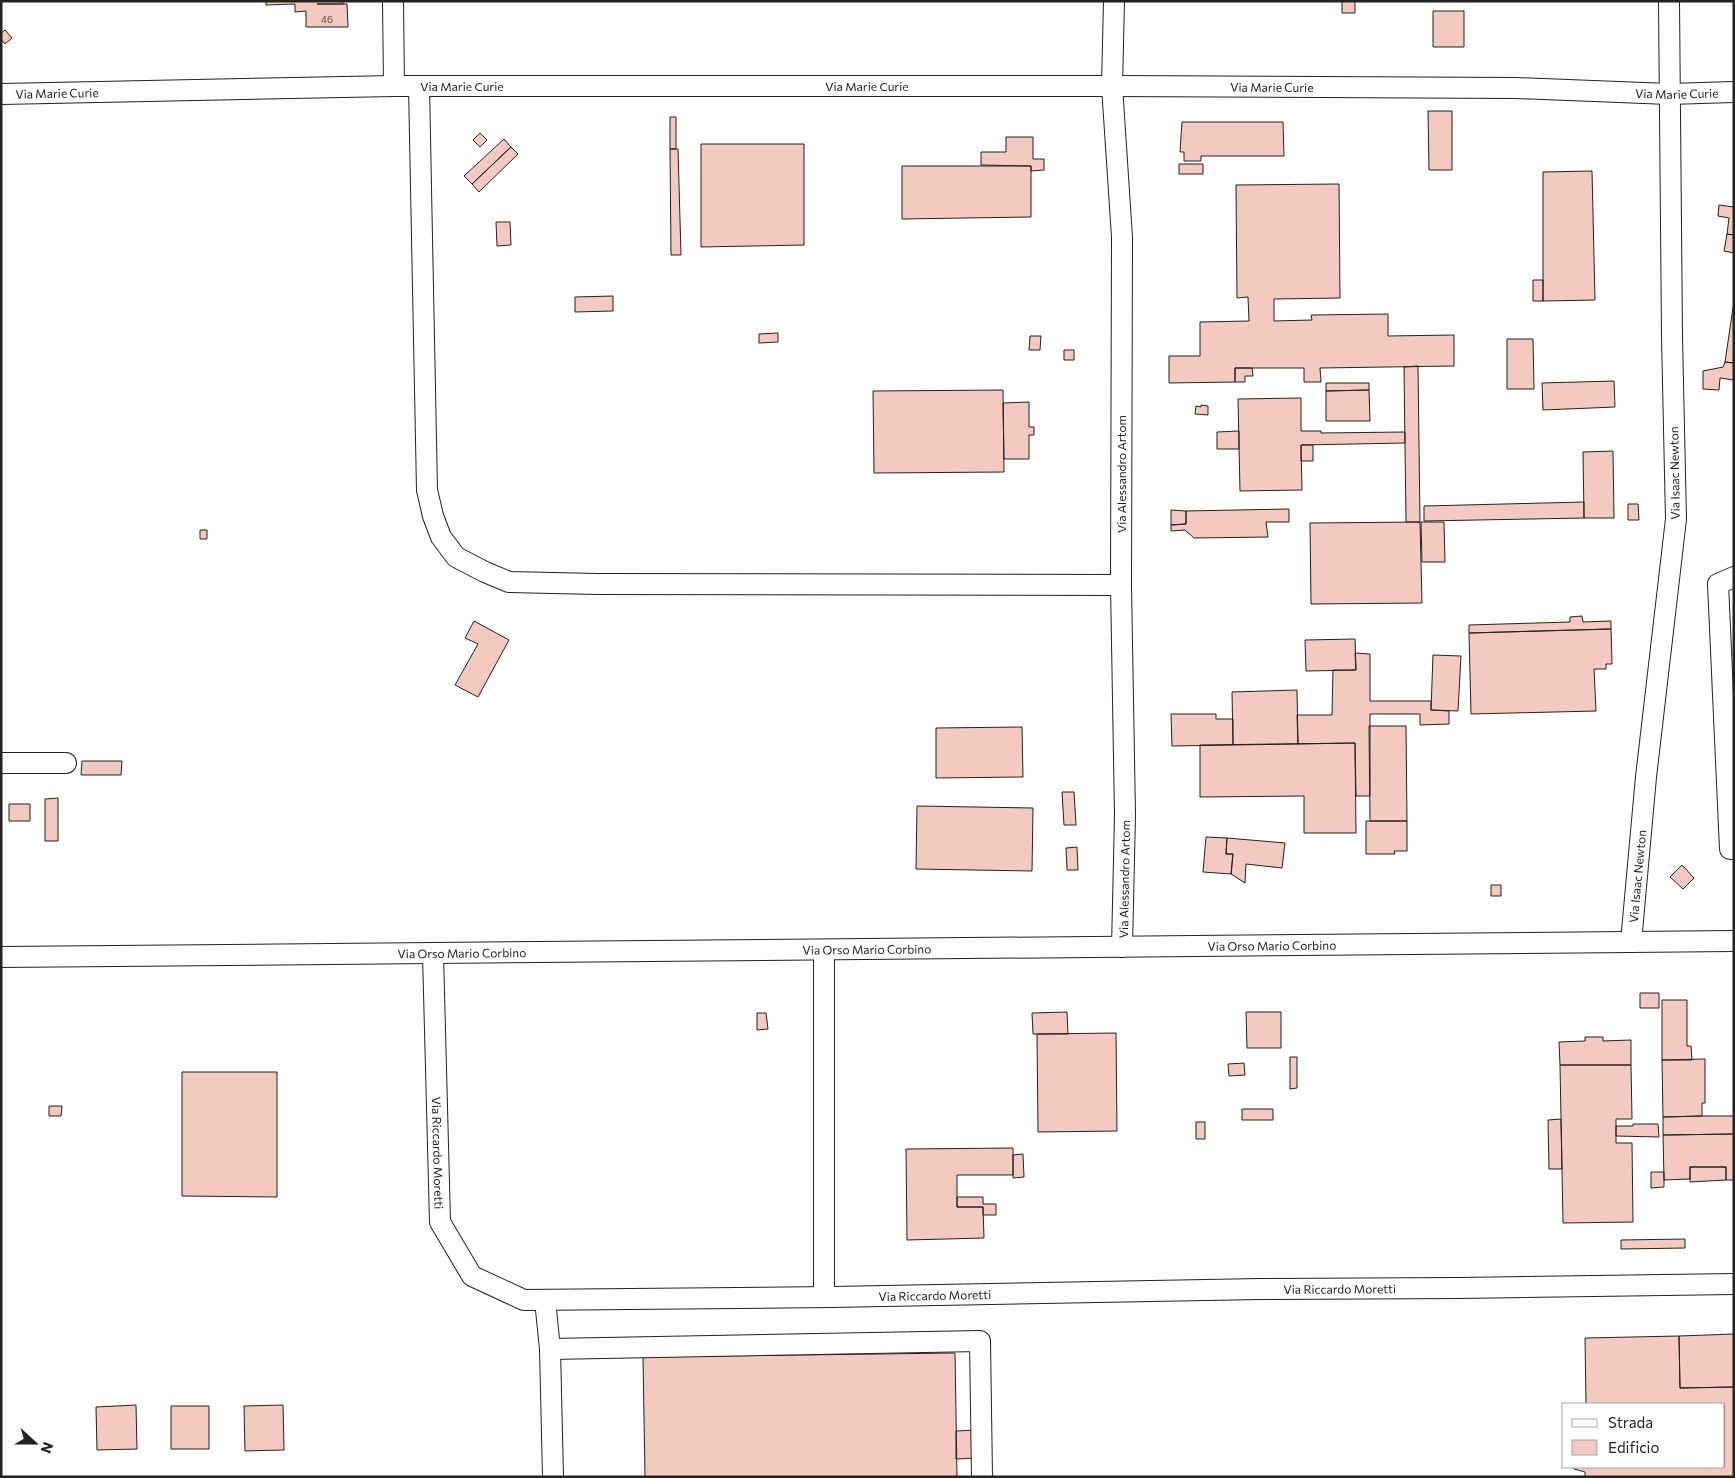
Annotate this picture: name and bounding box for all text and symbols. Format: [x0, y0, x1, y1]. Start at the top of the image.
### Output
house number: 46 [321, 13, 333, 25]
street label: Via Marie Curie [420, 79, 504, 93]
street label: Via Marie Curie [825, 79, 909, 93]
street label: Via Marie Curie [1230, 80, 1314, 94]
street label: Via Marie Curie [15, 85, 99, 101]
street label: Via Marie Curie [1635, 85, 1719, 101]
street label: Via Alessandro Artom [1114, 415, 1128, 533]
street label: Via Isaac Newton [1666, 426, 1682, 520]
street label: Via Alessandro Artom [1116, 820, 1132, 938]
street label: Via Isaac Newton [1626, 829, 1648, 923]
street label: Via Orso Mario Corbino [1207, 938, 1336, 953]
street label: Via Orso Mario Corbino [803, 941, 931, 957]
street label: Via Orso Mario Corbino [398, 945, 526, 960]
street label: Via Riccardo Moretti [430, 1096, 447, 1209]
street label: Via Riccardo Moretti [1283, 1281, 1396, 1296]
street label: Via Riccardo Moretti [878, 1287, 991, 1303]
legend [1562, 1403, 1725, 1468]
text: Strada [1608, 1413, 1653, 1431]
north arrow [10, 1418, 60, 1468]
text: Edificio [1608, 1438, 1659, 1456]
text: N [38, 1440, 57, 1456]

